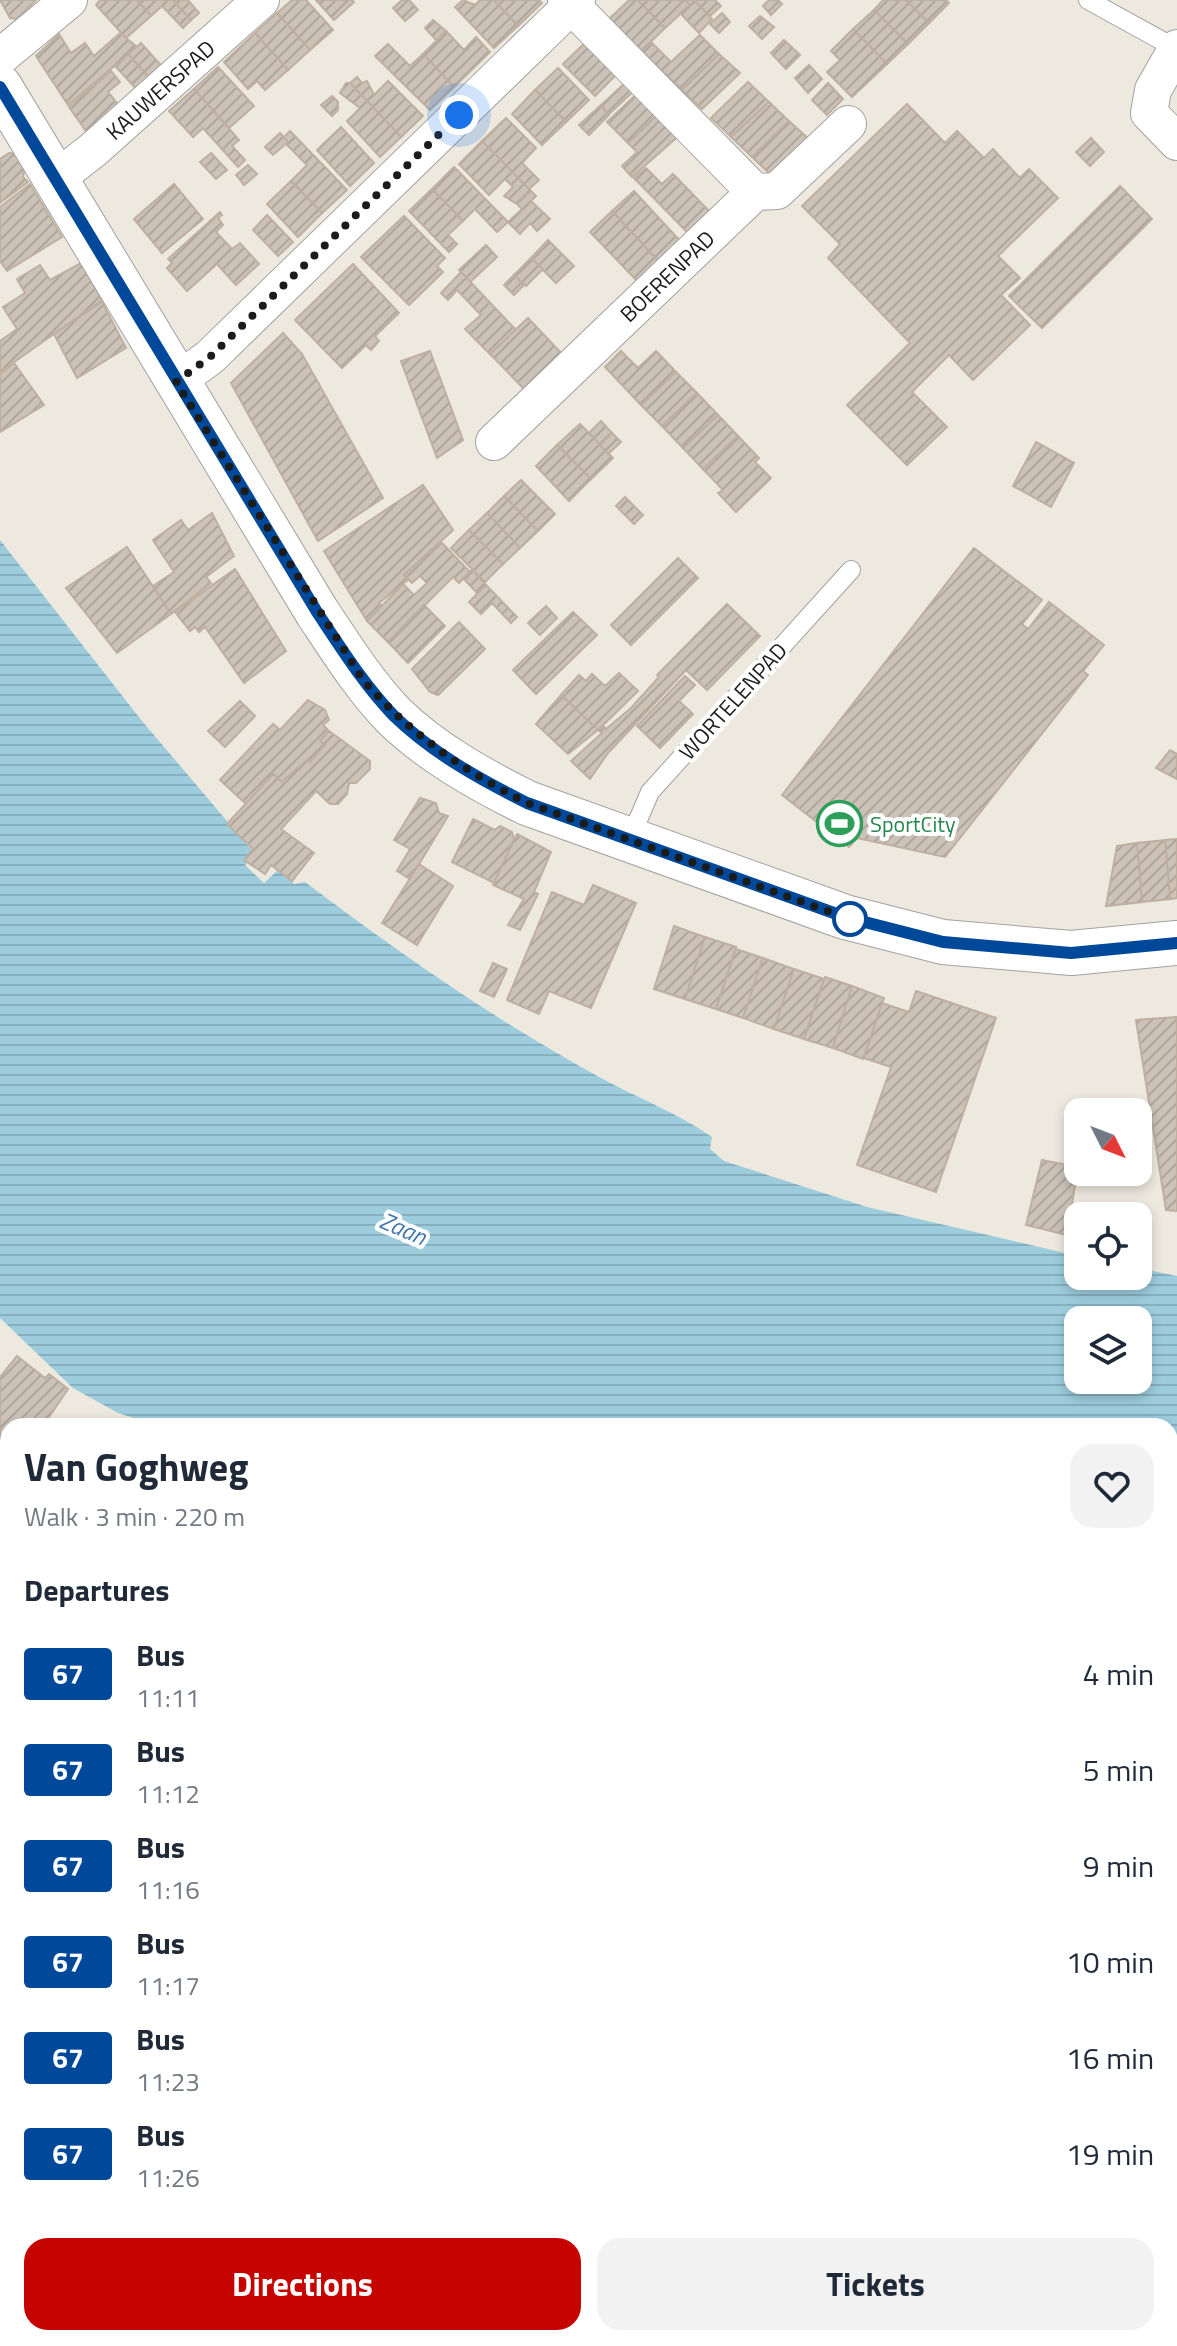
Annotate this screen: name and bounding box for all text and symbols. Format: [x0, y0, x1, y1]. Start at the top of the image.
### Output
street label: KAUWERSPAD [98, 32, 223, 148]
your location [439, 95, 479, 135]
street label: BOERENPAD [612, 222, 723, 330]
street label: WORTELENPAD [671, 635, 795, 767]
sports icon: SportCity [815, 800, 863, 848]
place label: SportCity [870, 807, 956, 841]
unlabelled marker [833, 902, 867, 936]
north arrow [1064, 1098, 1152, 1186]
map controls [1064, 1098, 1152, 1394]
water label: Zaan [374, 1202, 433, 1254]
button: locate [1064, 1202, 1152, 1290]
button: layers [1064, 1306, 1152, 1394]
text: Van Goghweg [24, 1438, 248, 1496]
button: heart [1070, 1444, 1154, 1528]
text: Walk · 3 min · 220 m [24, 1497, 245, 1536]
text: Departures [24, 1567, 169, 1613]
text: Bus [136, 1632, 185, 1678]
text: 4 min [1083, 1651, 1154, 1697]
text: 67 [52, 1652, 84, 1695]
text: 11:11 [136, 1678, 200, 1717]
text: Bus [136, 1728, 185, 1774]
text: 5 min [1083, 1747, 1154, 1793]
text: 67 [52, 1748, 84, 1791]
text: 11:12 [136, 1774, 200, 1813]
text: Bus [136, 1824, 185, 1870]
text: 9 min [1083, 1843, 1154, 1889]
text: 67 [52, 1844, 84, 1887]
text: 11:16 [136, 1870, 200, 1909]
text: Bus [136, 1920, 185, 1966]
text: 10 min [1066, 1939, 1154, 1985]
text: 67 [52, 1940, 84, 1983]
text: 11:17 [136, 1966, 200, 2005]
text: Bus [136, 2016, 185, 2062]
text: 16 min [1066, 2035, 1154, 2081]
text: 67 [52, 2036, 84, 2079]
text: 11:23 [136, 2062, 200, 2101]
text: Bus [136, 2112, 185, 2158]
text: 19 min [1066, 2131, 1154, 2177]
text: 67 [52, 2132, 84, 2175]
text: 11:26 [136, 2158, 200, 2197]
button: Directions [24, 2238, 581, 2330]
button: Tickets [597, 2238, 1154, 2330]

